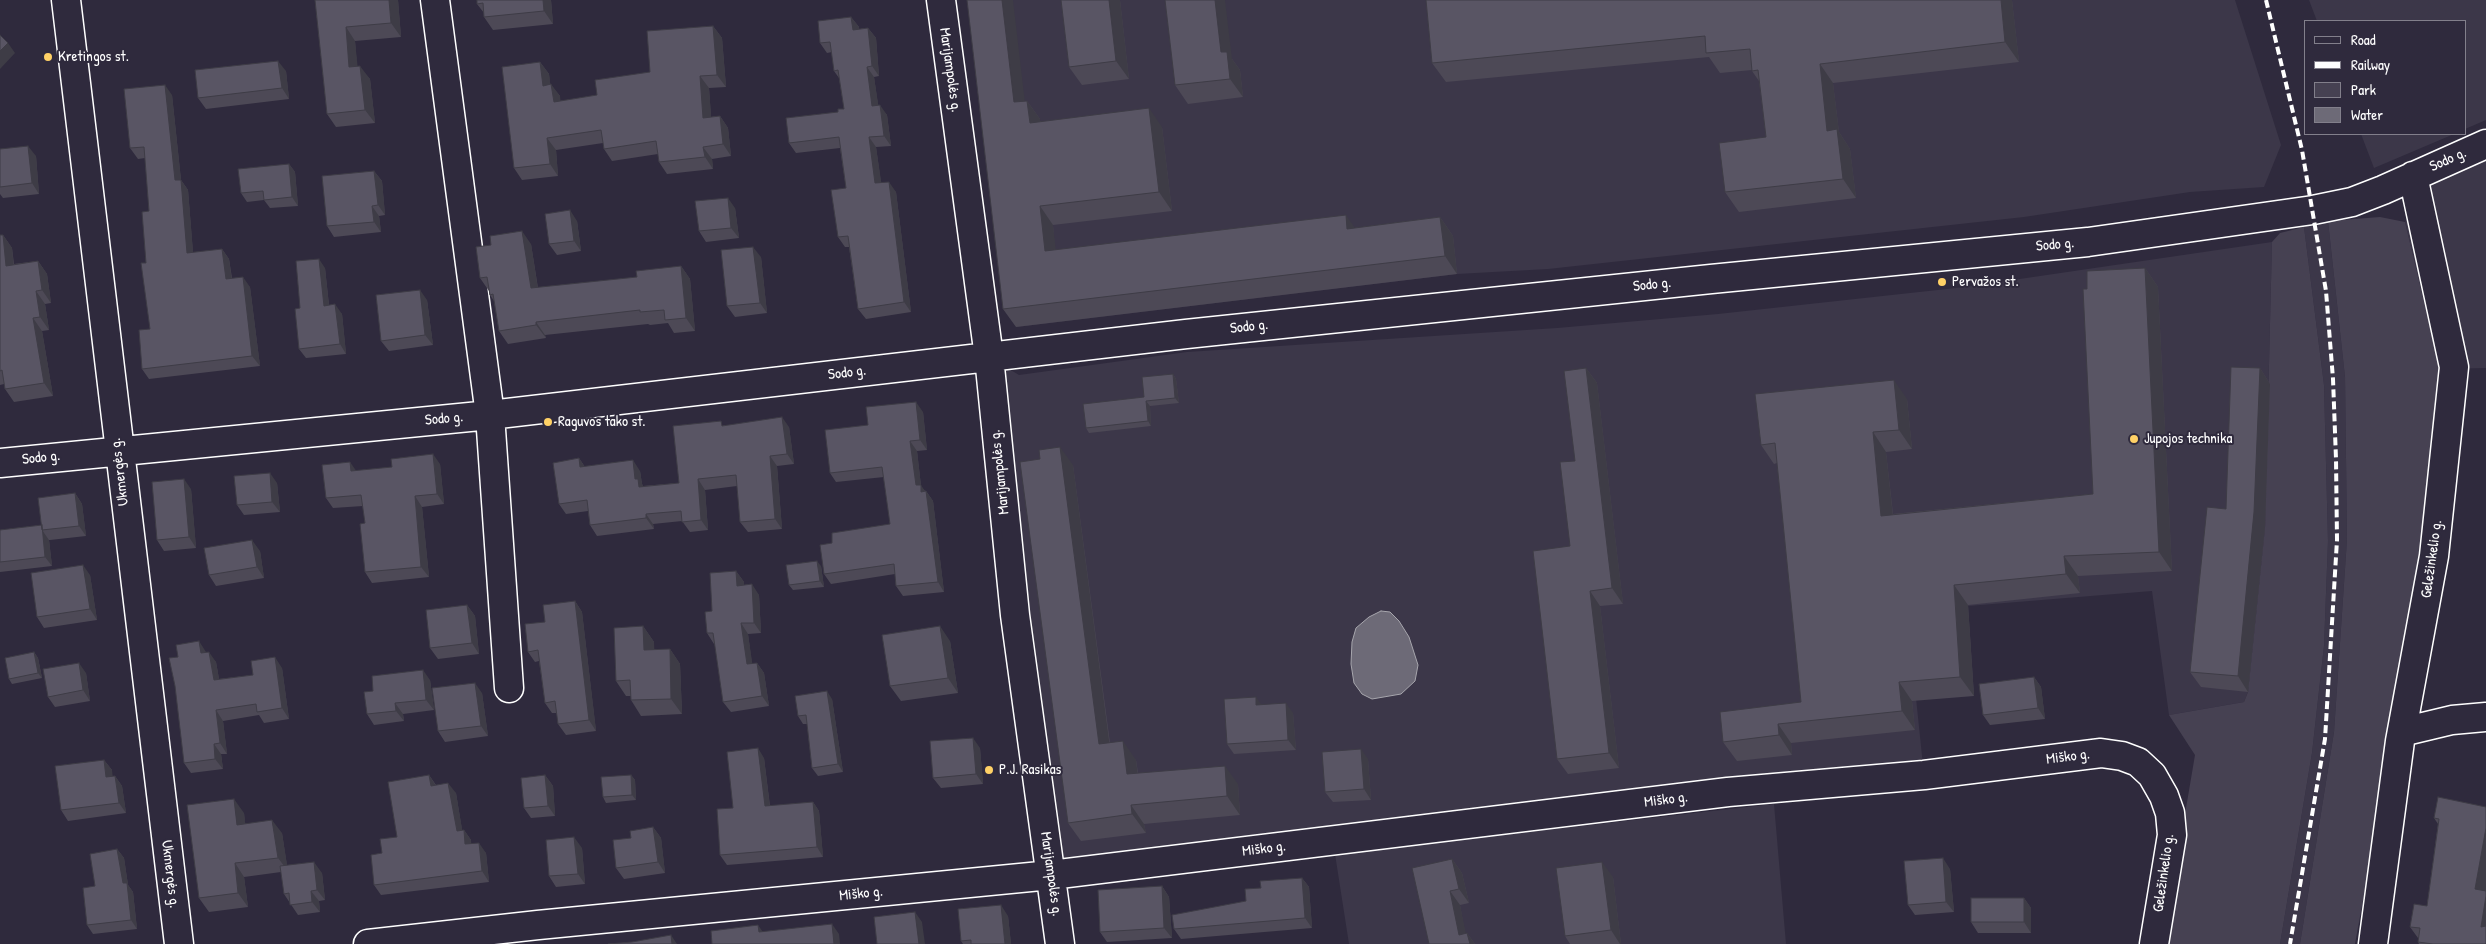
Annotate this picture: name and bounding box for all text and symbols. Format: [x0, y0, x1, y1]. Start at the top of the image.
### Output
legend [2304, 20, 2466, 135]
street label: Marijampolės g. [935, 27, 965, 113]
text: Road [2351, 29, 2376, 50]
place label: Kretingos st. [58, 48, 129, 66]
marker: Kretingos st. [42, 51, 54, 63]
text: Railway [2351, 54, 2390, 75]
text: Park [2351, 79, 2376, 100]
text: Water [2351, 104, 2383, 125]
street label: Sodo g. [2427, 144, 2469, 176]
street label: Sodo g. [2035, 234, 2075, 256]
place label: Pervažos st. [1952, 273, 2019, 291]
street label: Sodo g. [1632, 274, 1672, 296]
marker: Pervažos st. [1936, 276, 1948, 288]
street label: Sodo g. [1229, 316, 1269, 338]
street label: Sodo g. [827, 362, 867, 384]
street label: Sodo g. [424, 408, 464, 430]
place label: Raguvos tako st. [558, 413, 646, 431]
marker: Raguvos tako st. [542, 416, 554, 428]
street label: Marijampolės g. [987, 429, 1013, 515]
place label: Jupojos technika [2144, 430, 2232, 448]
marker: Jupojos technika [2128, 433, 2140, 445]
street label: Ukmergės g. [107, 437, 133, 507]
street label: Sodo g. [21, 447, 61, 469]
street label: Geležinkelio g. [2418, 519, 2446, 599]
street label: Miško g. [2045, 745, 2091, 769]
place label: P.J. Rasikas [999, 761, 1061, 779]
marker: P.J. Rasikas [983, 764, 995, 776]
street label: Miško g. [1643, 788, 1689, 812]
street label: Marijampolės g. [1036, 831, 1066, 917]
street label: Geležinkelio g. [2150, 833, 2178, 913]
street label: Miško g. [1241, 837, 1287, 861]
street label: Ukmergės g. [157, 839, 183, 909]
street label: Miško g. [838, 883, 884, 905]

